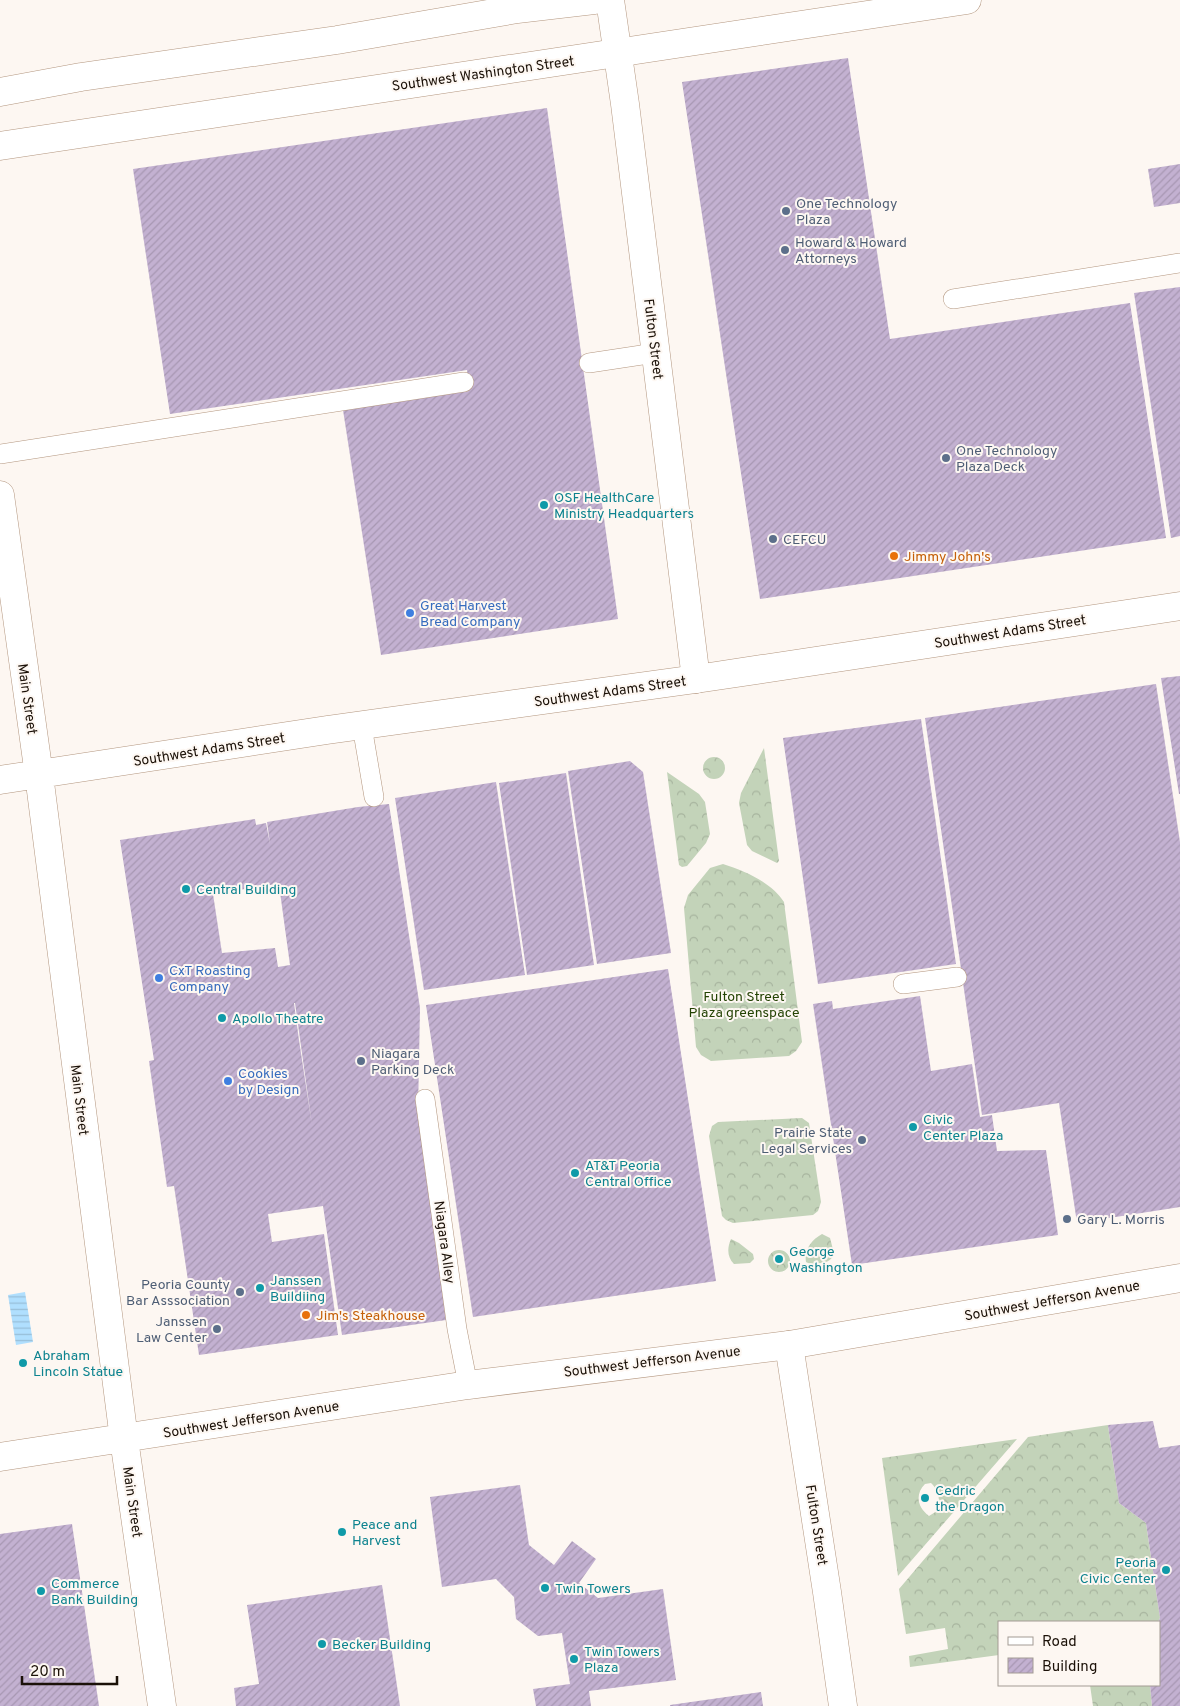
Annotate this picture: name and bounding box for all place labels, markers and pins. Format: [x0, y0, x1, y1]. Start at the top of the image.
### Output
place label: One Technology Plaza [796, 196, 897, 229]
marker: One Technology Plaza [780, 205, 792, 217]
place label: Howard & Howard Attorneys [795, 235, 907, 268]
marker: Howard & Howard Attorneys [779, 244, 791, 256]
place label: One Technology Plaza Deck [956, 443, 1057, 476]
marker: One Technology Plaza Deck [940, 452, 952, 464]
place label: OSF HealthCare Ministry Headquarters [554, 490, 694, 523]
marker: OSF HealthCare Ministry Headquarters [538, 499, 550, 511]
place label: CEFCU [783, 532, 826, 549]
marker: CEFCU [767, 533, 779, 545]
place label: Jimmy John's [904, 549, 991, 566]
marker: Jimmy John's [888, 550, 900, 562]
place label: Great Harvest Bread Company [420, 598, 520, 631]
marker: Great Harvest Bread Company [404, 607, 416, 619]
place label: Central Building [196, 882, 296, 899]
marker: Central Building [180, 883, 192, 895]
place label: CxT Roasting Company [169, 963, 251, 996]
marker: CxT Roasting Company [153, 972, 165, 984]
place label: Apollo Theatre [232, 1011, 324, 1028]
marker: Apollo Theatre [216, 1012, 228, 1024]
place label: Niagara Parking Deck [371, 1046, 454, 1079]
marker: Niagara Parking Deck [355, 1055, 367, 1067]
place label: Cookies by Design [238, 1066, 299, 1099]
marker: Cookies by Design [222, 1075, 234, 1087]
place label: Civic Center Plaza [923, 1112, 1003, 1145]
marker: Civic Center Plaza [907, 1121, 919, 1133]
place label: Prairie State Legal Services [761, 1125, 852, 1158]
marker: Prairie State Legal Services [856, 1134, 868, 1146]
place label: AT&T Peoria Central Office [585, 1158, 672, 1191]
marker: AT&T Peoria Central Office [569, 1167, 581, 1179]
place label: Gary L. Morris [1077, 1212, 1165, 1229]
marker: Gary L. Morris [1061, 1213, 1073, 1225]
place label: George Washington [789, 1244, 863, 1277]
marker: George Washington [773, 1253, 785, 1265]
place label: Janssen Buildiing [270, 1273, 325, 1306]
place label: Peoria County Bar Asssociation [126, 1277, 230, 1310]
marker: Janssen Buildiing [254, 1282, 266, 1294]
marker: Peoria County Bar Asssociation [234, 1286, 246, 1298]
place label: Jim's Steakhouse [316, 1308, 425, 1325]
marker: Jim's Steakhouse [300, 1309, 312, 1321]
place label: Janssen Law Center [136, 1314, 208, 1347]
marker: Janssen Law Center [211, 1323, 223, 1335]
place label: Abraham Lincoln Statue [33, 1348, 123, 1381]
marker: Abraham Lincoln Statue [17, 1357, 29, 1369]
place label: Cedric the Dragon [935, 1483, 1005, 1516]
marker: Cedric the Dragon [919, 1492, 931, 1504]
place label: Peace and Harvest [352, 1517, 417, 1550]
marker: Peace and Harvest [336, 1526, 348, 1538]
place label: Peoria Civic Center [1080, 1555, 1157, 1588]
marker: Peoria Civic Center [1160, 1564, 1172, 1576]
place label: Commerce Bank Building [51, 1576, 138, 1609]
place label: Twin Towers [555, 1581, 631, 1598]
marker: Twin Towers [539, 1582, 551, 1594]
marker: Commerce Bank Building [35, 1585, 47, 1597]
place label: Becker Building [332, 1637, 431, 1654]
marker: Becker Building [316, 1638, 328, 1650]
place label: Twin Towers Plaza [584, 1644, 660, 1677]
marker: Twin Towers Plaza [568, 1653, 580, 1665]

